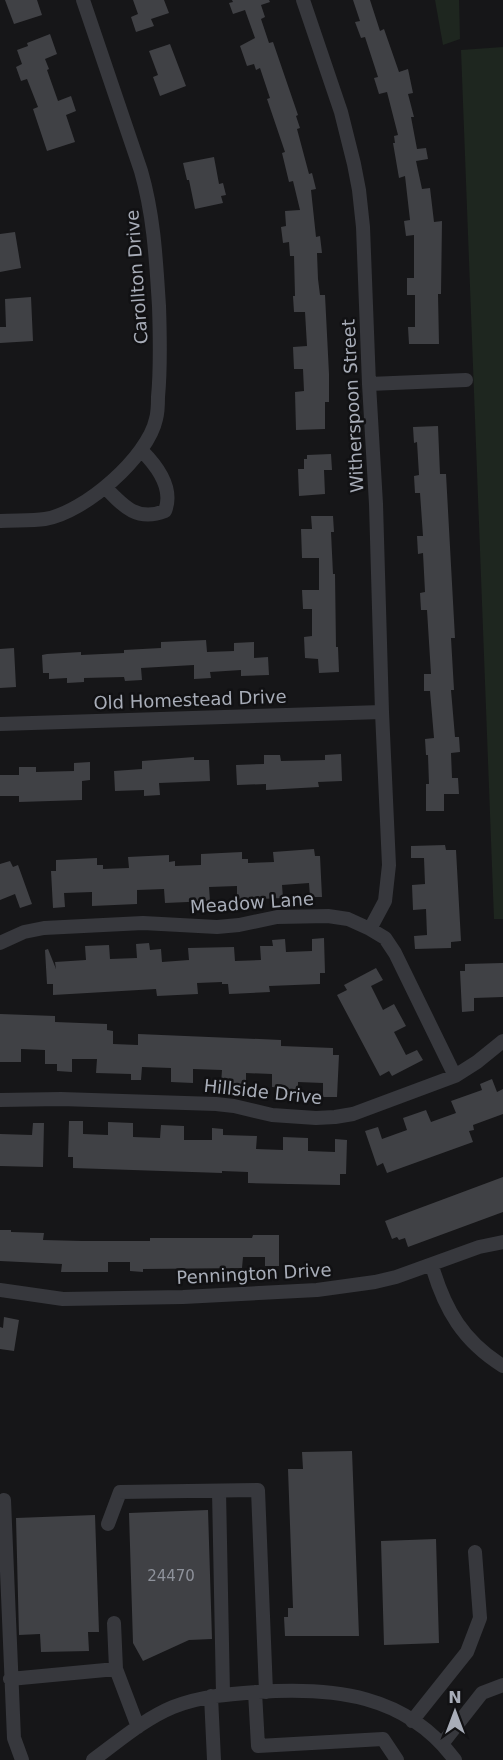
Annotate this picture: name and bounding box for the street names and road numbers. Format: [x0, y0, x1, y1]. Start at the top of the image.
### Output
street label: Carollton Drive [121, 209, 152, 345]
street label: Witherspoon Street [337, 319, 368, 493]
street label: Old Homestead Drive [93, 686, 287, 713]
street label: Meadow Lane [189, 888, 315, 917]
street label: Hillside Drive [203, 1075, 323, 1108]
street label: Pennington Drive [176, 1259, 332, 1288]

